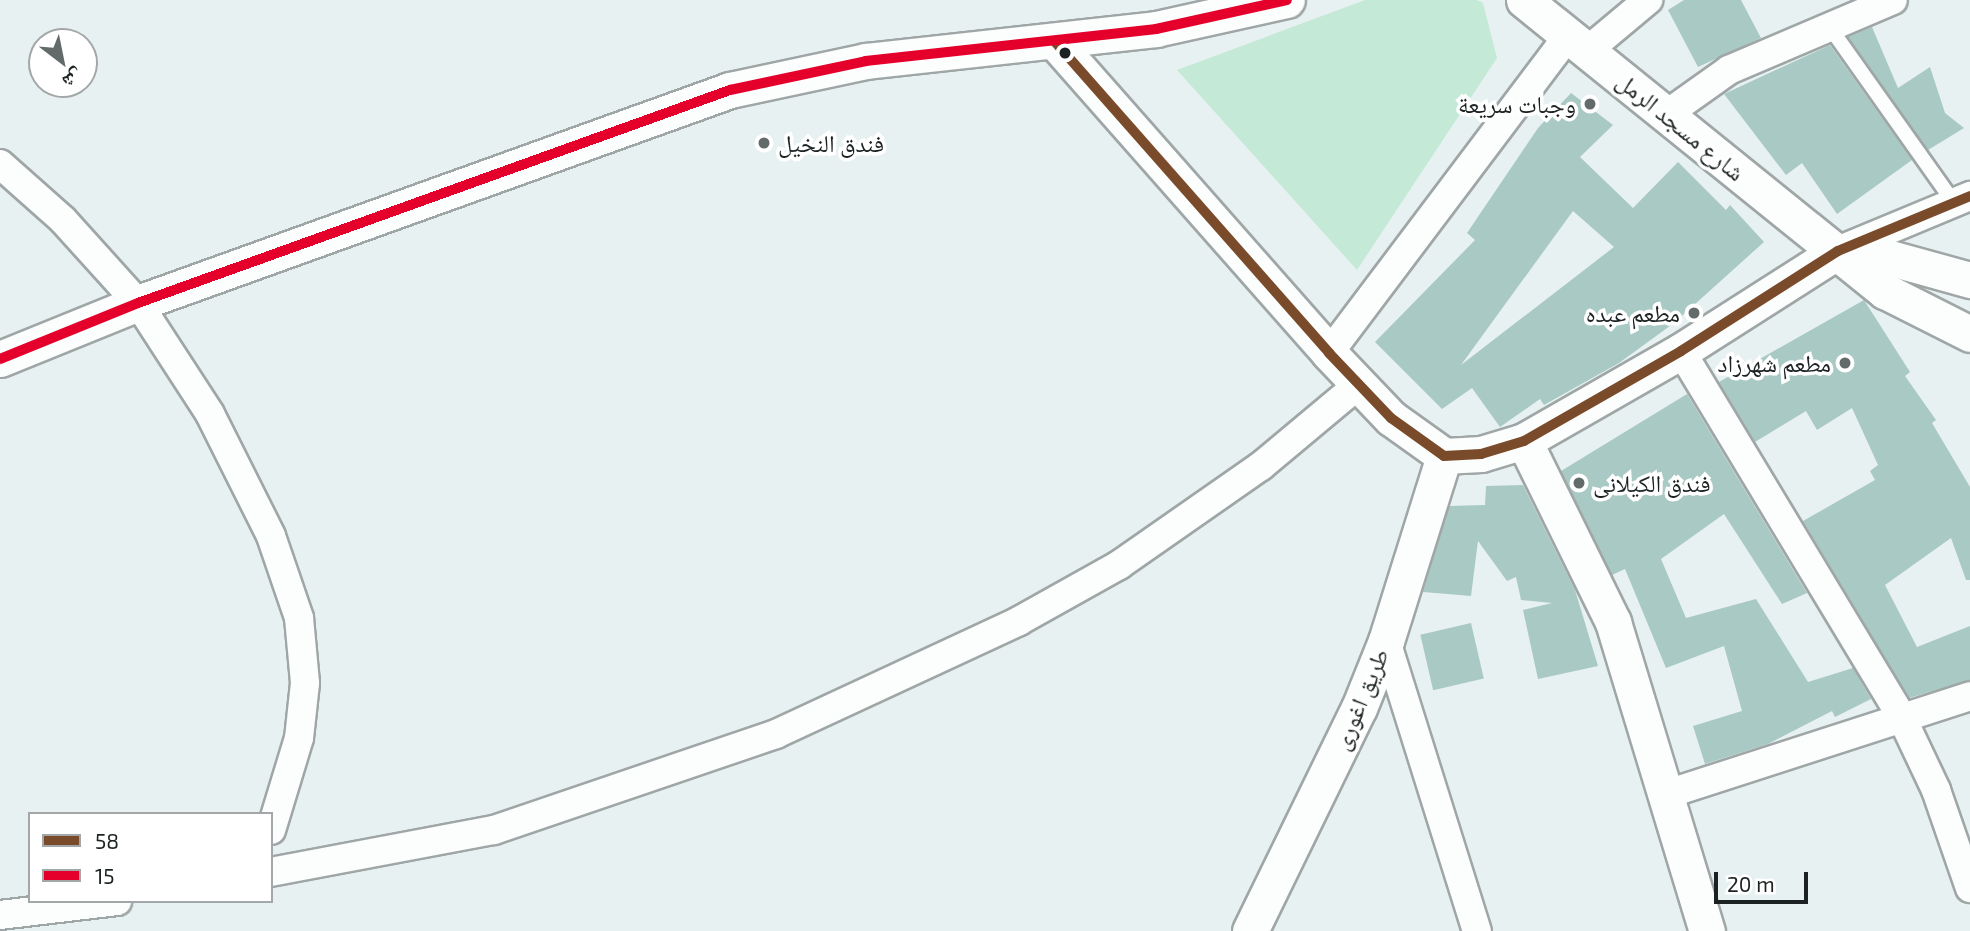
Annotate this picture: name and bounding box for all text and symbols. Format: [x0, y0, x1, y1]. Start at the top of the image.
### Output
north arrow [28, 28, 98, 98]
unlabelled marker [1058, 46, 1072, 60]
text: ش [59, 64, 88, 95]
street label: شارع مسجد الرمل [1611, 66, 1751, 186]
place label: وجبات سريعة [1458, 90, 1576, 118]
marker: وجبات سريعة [1582, 96, 1598, 112]
place label: فندق النخيل [778, 129, 884, 157]
marker: فندق النخيل [756, 135, 772, 151]
place label: مطعم عبده [1586, 299, 1680, 327]
marker: مطعم عبده [1686, 305, 1702, 321]
place label: مطعم شهرزاد [1717, 349, 1831, 377]
marker: مطعم شهرزاد [1837, 355, 1853, 371]
place label: فندق الكيلانى [1593, 469, 1711, 497]
marker: فندق الكيلانى [1571, 475, 1587, 491]
street label: طريق اغورى [1326, 644, 1394, 754]
legend [28, 812, 273, 903]
text: 58 [95, 828, 119, 853]
scale bar [1718, 858, 1812, 902]
text: 15 [95, 863, 115, 888]
text: 20 m [1727, 871, 1775, 896]

